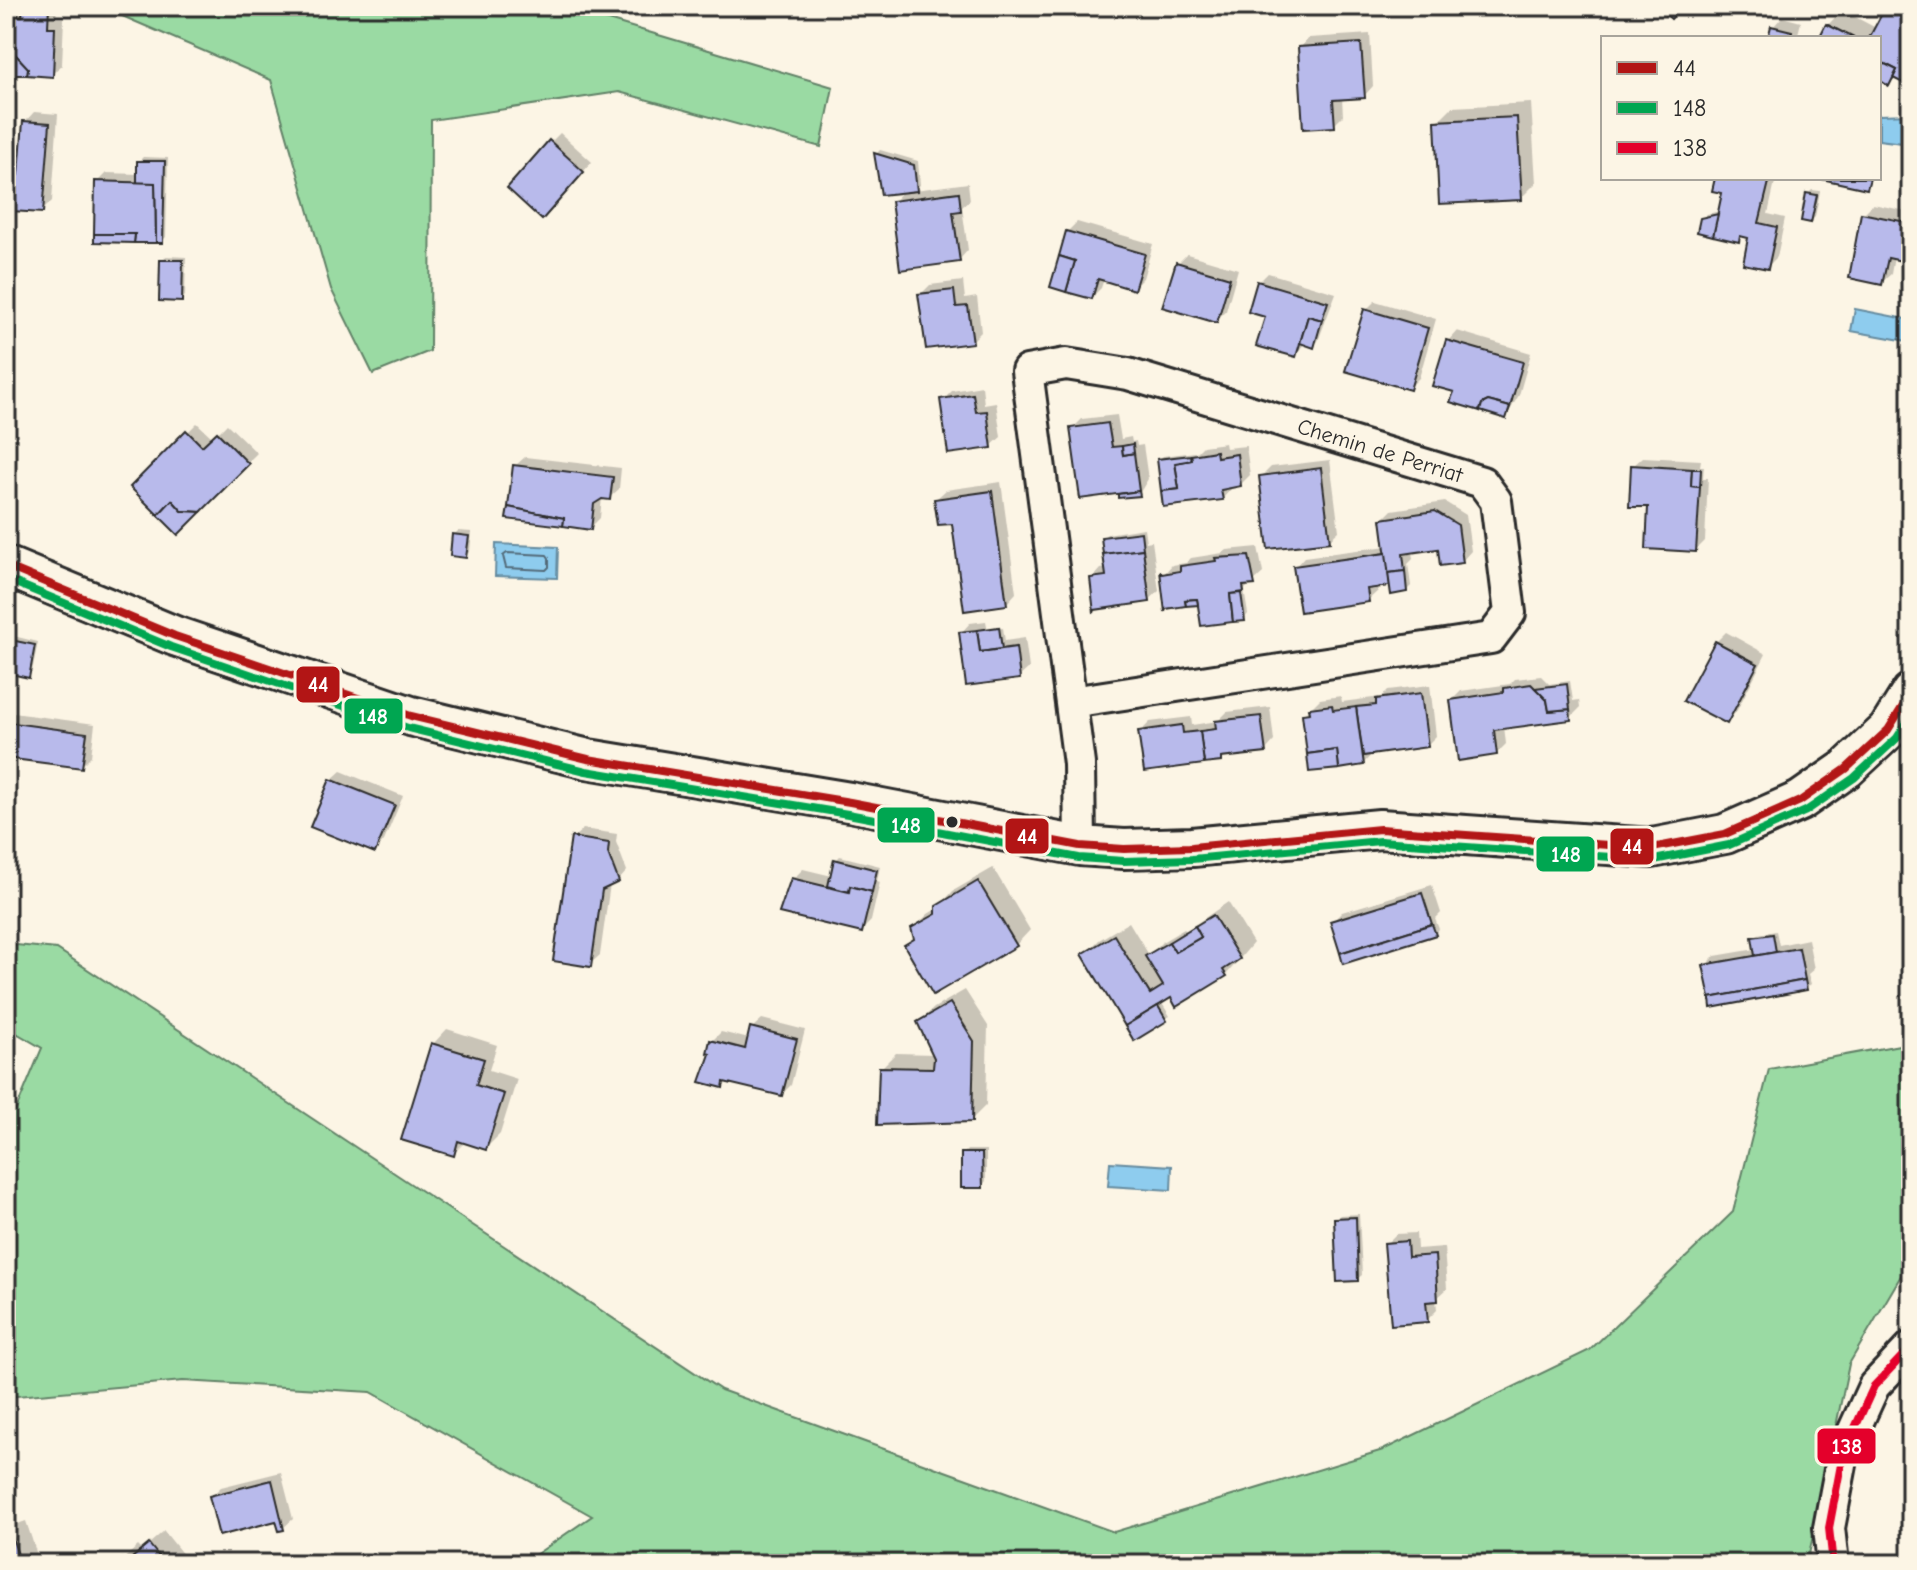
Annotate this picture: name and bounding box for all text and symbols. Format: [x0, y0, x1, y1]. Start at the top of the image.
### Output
legend [1601, 36, 1881, 180]
text: 44 [1673, 54, 1696, 82]
text: 148 [1673, 94, 1706, 122]
text: 138 [1673, 134, 1707, 162]
street label: Chemin de Perriat [1294, 413, 1467, 489]
line badge: 44 [295, 665, 341, 704]
text: 44 [308, 672, 328, 698]
line badge: 148 [343, 697, 404, 735]
text: 148 [358, 704, 388, 730]
line badge: 148 [876, 806, 936, 844]
text: 148 [891, 813, 921, 839]
unlabelled marker [944, 814, 960, 830]
line badge: 44 [1004, 817, 1050, 855]
text: 44 [1017, 824, 1037, 850]
line badge: 44 [1609, 827, 1655, 866]
text: 44 [1622, 834, 1642, 860]
line badge: 148 [1535, 835, 1596, 873]
text: 148 [1551, 842, 1581, 868]
line badge: 138 [1816, 1427, 1877, 1465]
text: 138 [1832, 1434, 1862, 1460]

